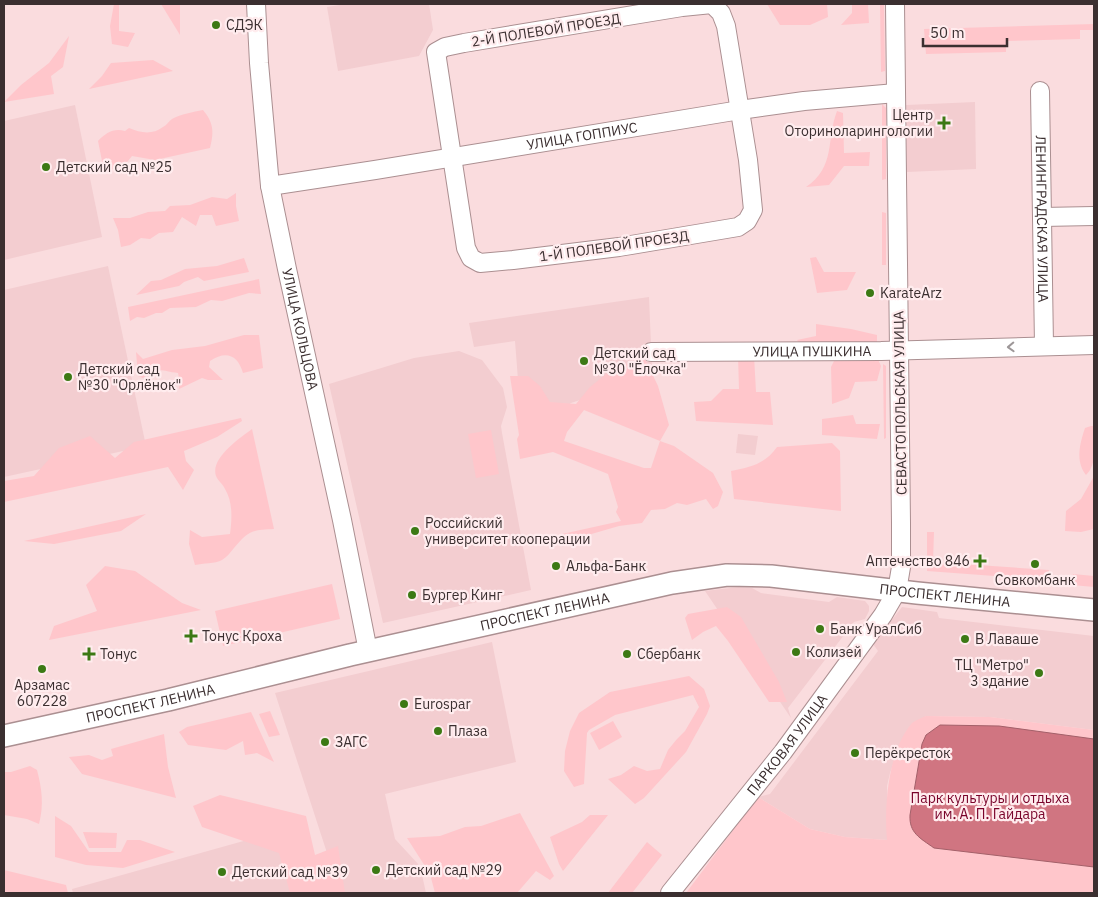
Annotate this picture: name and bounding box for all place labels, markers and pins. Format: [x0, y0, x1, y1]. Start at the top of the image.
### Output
place label: СДЭК [226, 16, 263, 34]
marker: СДЭК [210, 19, 222, 31]
place label: Центр Оториноларингологии [785, 106, 933, 140]
marker: Центр Оториноларингологии [937, 116, 951, 130]
place label: Детский сад №25 [56, 158, 172, 176]
marker: Детский сад №25 [40, 161, 52, 173]
place label: KarateArz [880, 284, 942, 302]
marker: KarateArz [864, 287, 876, 299]
place label: Детский сад №30 "Ёлочка" [594, 344, 686, 378]
marker: Детский сад №30 "Ёлочка" [578, 355, 590, 367]
place label: Детский сад №30 "Орлёнок" [78, 360, 181, 394]
marker: Детский сад №30 "Орлёнок" [62, 371, 74, 383]
place label: Российский университет кооперации [425, 514, 591, 548]
marker: Российский университет кооперации [409, 525, 421, 537]
place label: Аптечество 846 [866, 552, 970, 570]
marker: Аптечество 846 [974, 555, 986, 567]
place label: Альфа-Банк [566, 557, 646, 575]
marker: Совкомбанк [1029, 558, 1041, 570]
marker: Альфа-Банк [550, 560, 562, 572]
place label: Совкомбанк [995, 571, 1076, 589]
place label: Бургер Кинг [422, 586, 503, 604]
marker: Бургер Кинг [406, 589, 418, 601]
place label: Банк УралСиб [830, 620, 922, 638]
marker: Банк УралСиб [814, 623, 826, 635]
place label: Тонус Кроха [202, 627, 282, 645]
marker: Тонус Кроха [184, 629, 198, 643]
place label: В Лаваше [975, 630, 1039, 648]
marker: В Лаваше [959, 633, 971, 645]
place label: Колизей [806, 643, 862, 661]
place label: Тонус [100, 645, 137, 663]
place label: Сбербанк [637, 645, 701, 663]
marker: Колизей [790, 646, 802, 658]
marker: Тонус [82, 647, 96, 661]
marker: Сбербанк [621, 648, 633, 660]
place label: ТЦ "Метро" 3 здание [955, 656, 1029, 690]
marker: Арзамас 607228 [36, 663, 48, 675]
marker: ТЦ "Метро" 3 здание [1033, 667, 1045, 679]
place label: Арзамас 607228 [14, 676, 70, 710]
place label: Eurospar [414, 695, 471, 713]
marker: Eurospar [398, 698, 410, 710]
place label: Плаза [448, 722, 488, 740]
marker: Плаза [432, 725, 444, 737]
place label: ЗАГС [335, 733, 368, 751]
marker: ЗАГС [319, 736, 331, 748]
place label: Перёкресток [865, 744, 951, 762]
marker: Перёкресток [849, 747, 861, 759]
place label: Детский сад №29 [386, 861, 502, 879]
place label: Детский сад №39 [232, 863, 348, 881]
marker: Детский сад №29 [370, 864, 382, 876]
marker: Детский сад №39 [216, 866, 228, 878]

